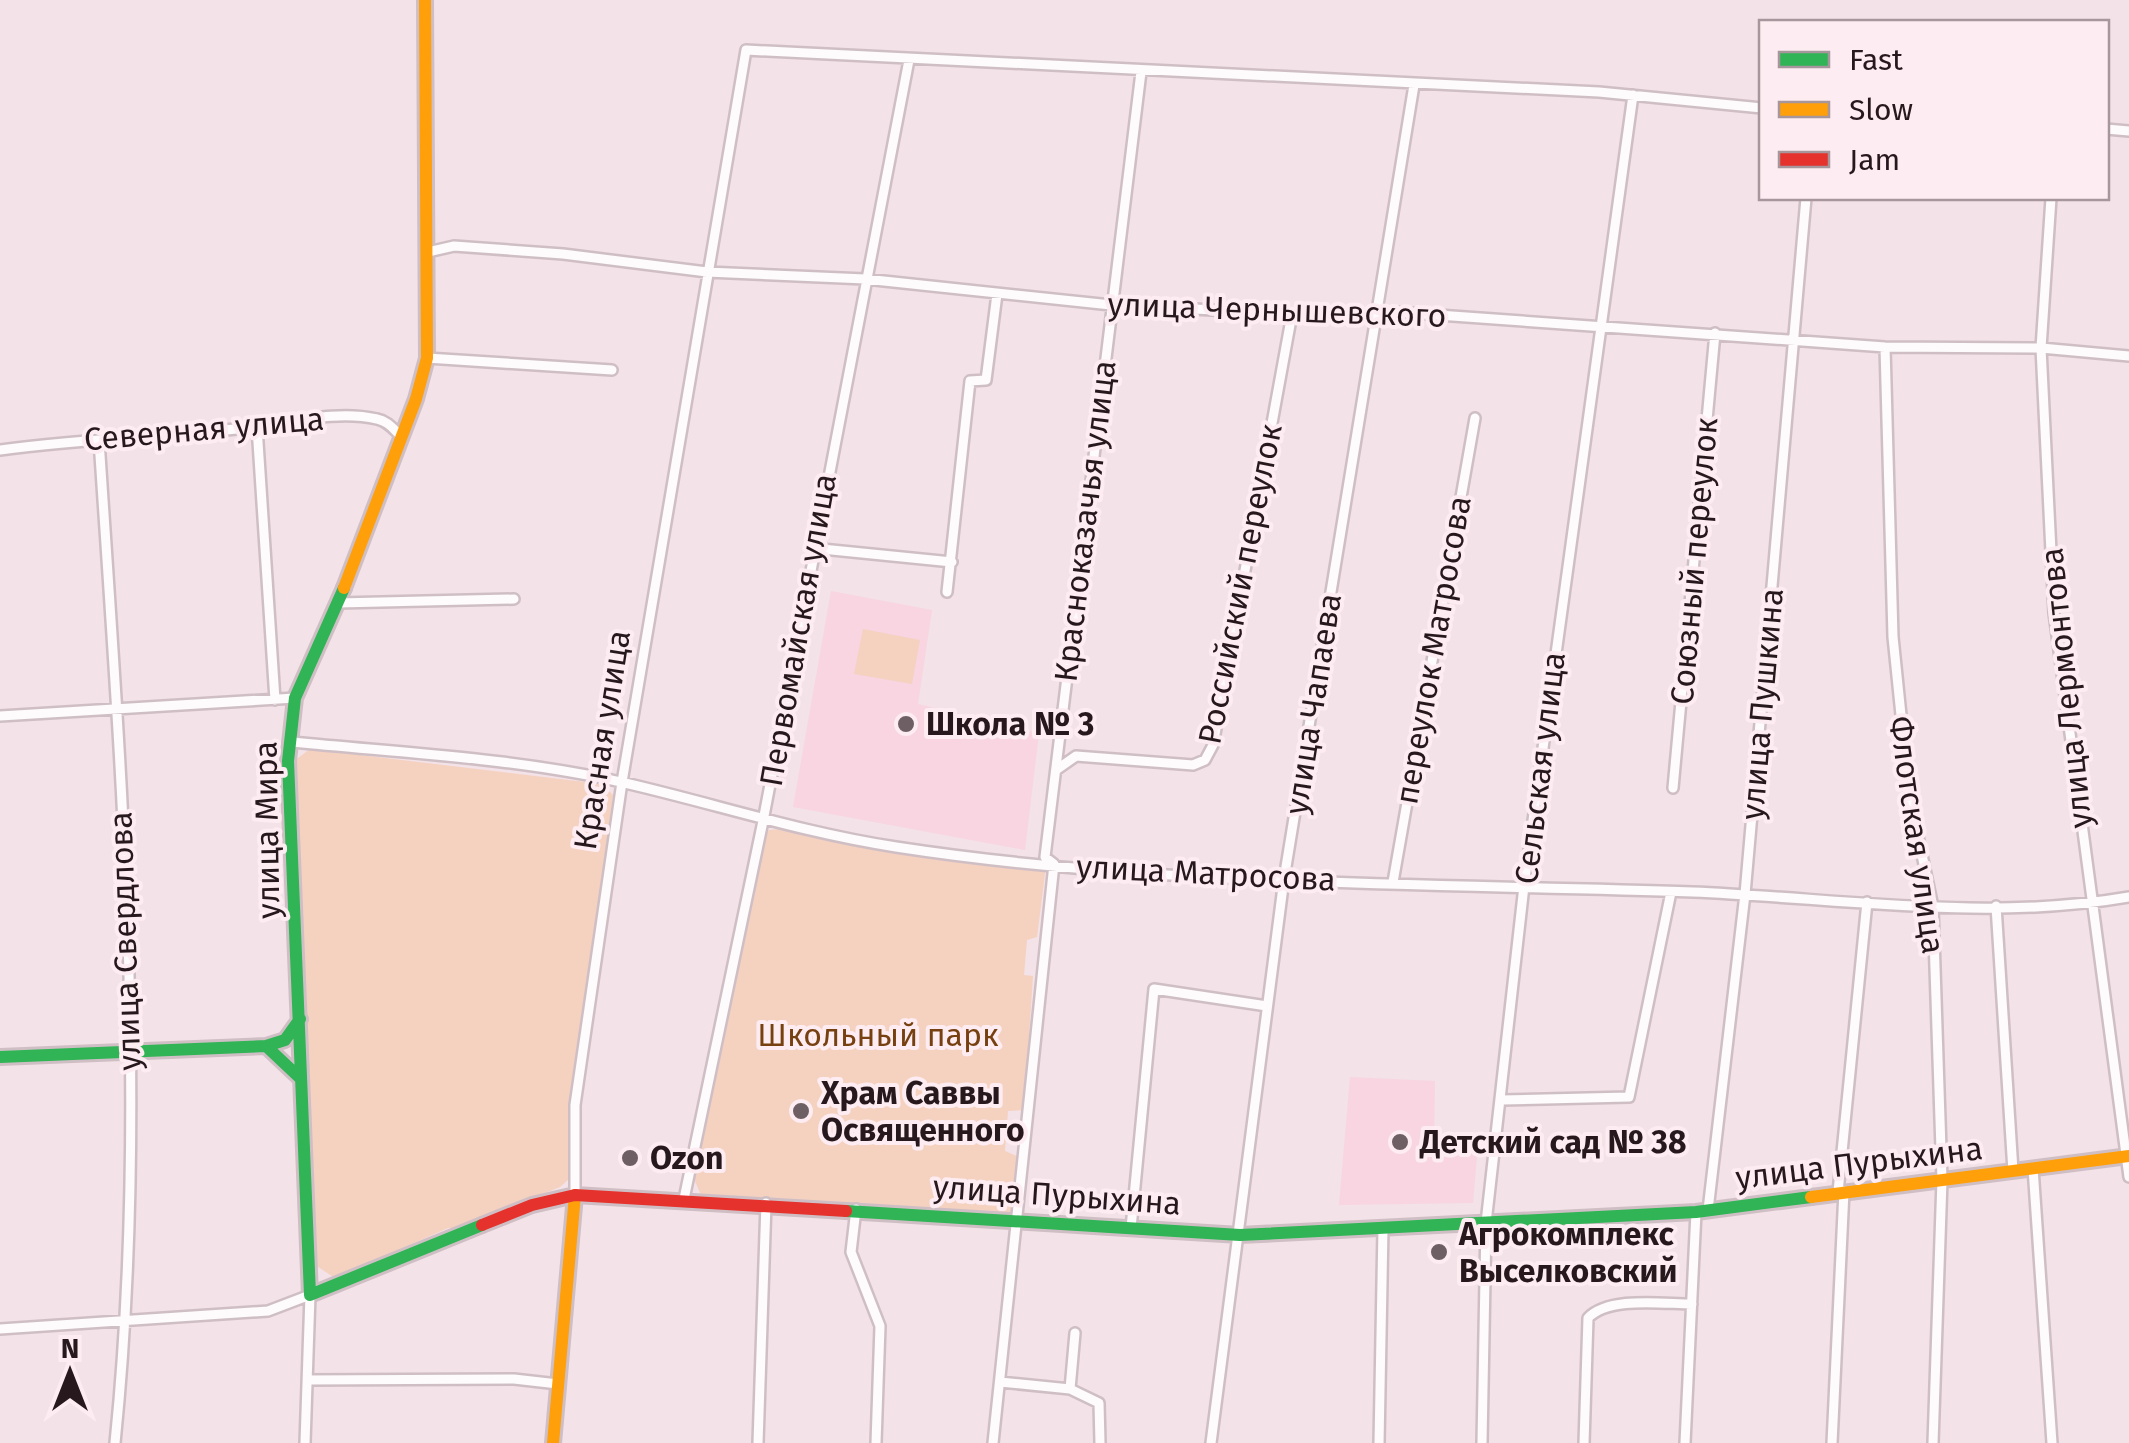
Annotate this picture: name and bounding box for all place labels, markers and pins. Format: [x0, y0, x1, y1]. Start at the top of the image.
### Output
place label: Школа № 3 [926, 705, 1094, 743]
marker: Школа № 3 [895, 713, 917, 735]
place label: Храм Саввы Освященного [820, 1074, 1025, 1149]
marker: Храм Саввы Освященного [790, 1100, 812, 1122]
place label: Детский сад № 38 [1419, 1123, 1687, 1161]
marker: Детский сад № 38 [1389, 1131, 1411, 1153]
place label: Ozon [650, 1139, 723, 1177]
marker: Ozon [619, 1147, 641, 1169]
place label: Агрокомплекс Выселковский [1458, 1215, 1677, 1290]
marker: Агрокомплекс Выселковский [1428, 1241, 1450, 1263]

